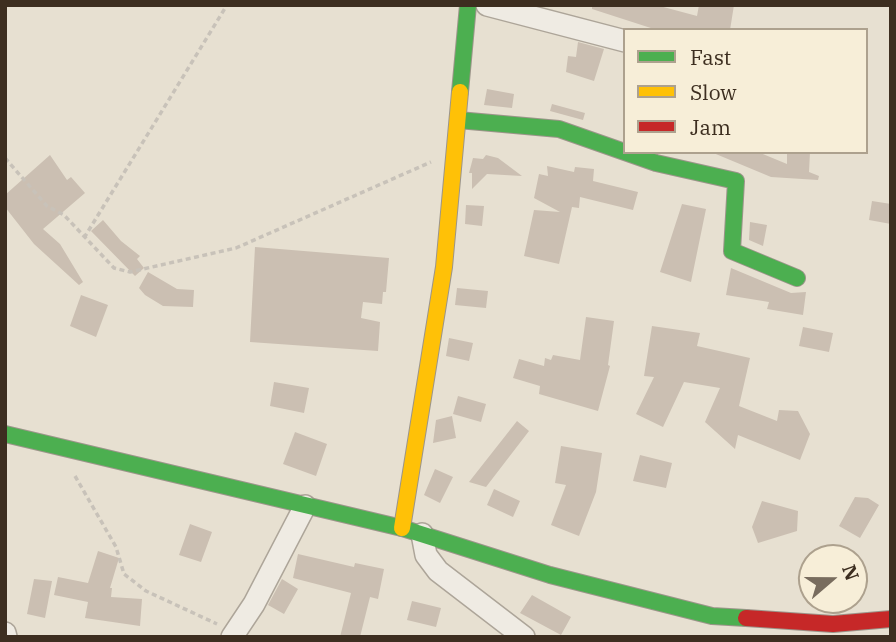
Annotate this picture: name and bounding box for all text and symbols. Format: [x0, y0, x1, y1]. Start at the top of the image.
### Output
legend [623, 28, 868, 154]
text: Fast [690, 43, 731, 71]
text: Slow [690, 78, 737, 106]
text: Jam [690, 113, 731, 141]
north arrow [798, 544, 868, 614]
text: N [837, 561, 865, 584]

